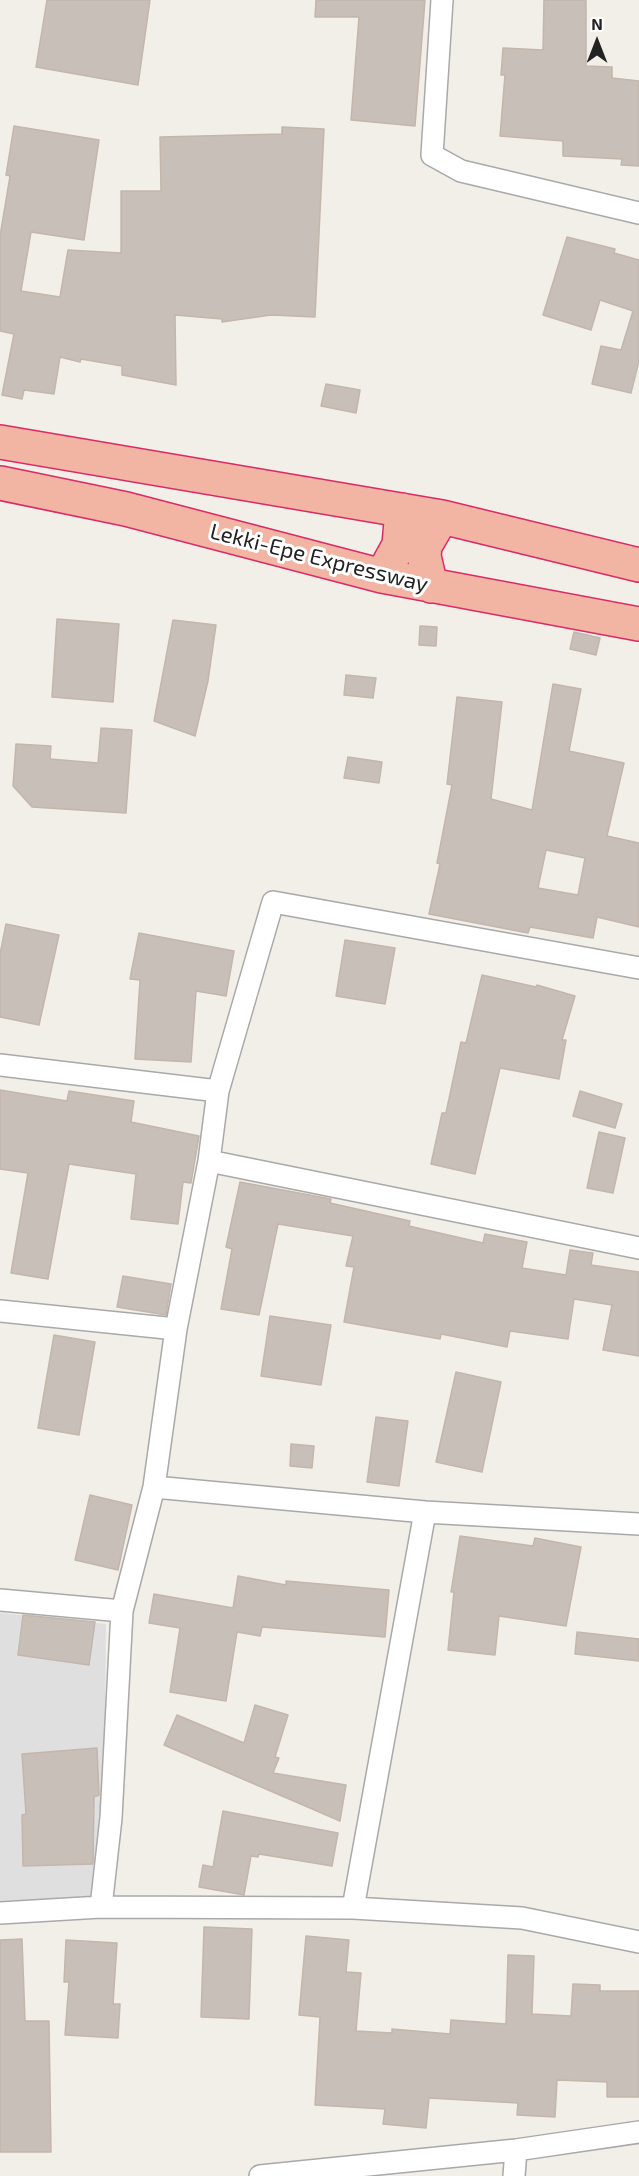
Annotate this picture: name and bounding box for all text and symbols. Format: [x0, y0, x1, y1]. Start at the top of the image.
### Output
north arrow [567, 12, 627, 72]
text: N [591, 14, 603, 33]
street label: Lekki-Epe Expressway [207, 518, 431, 598]

